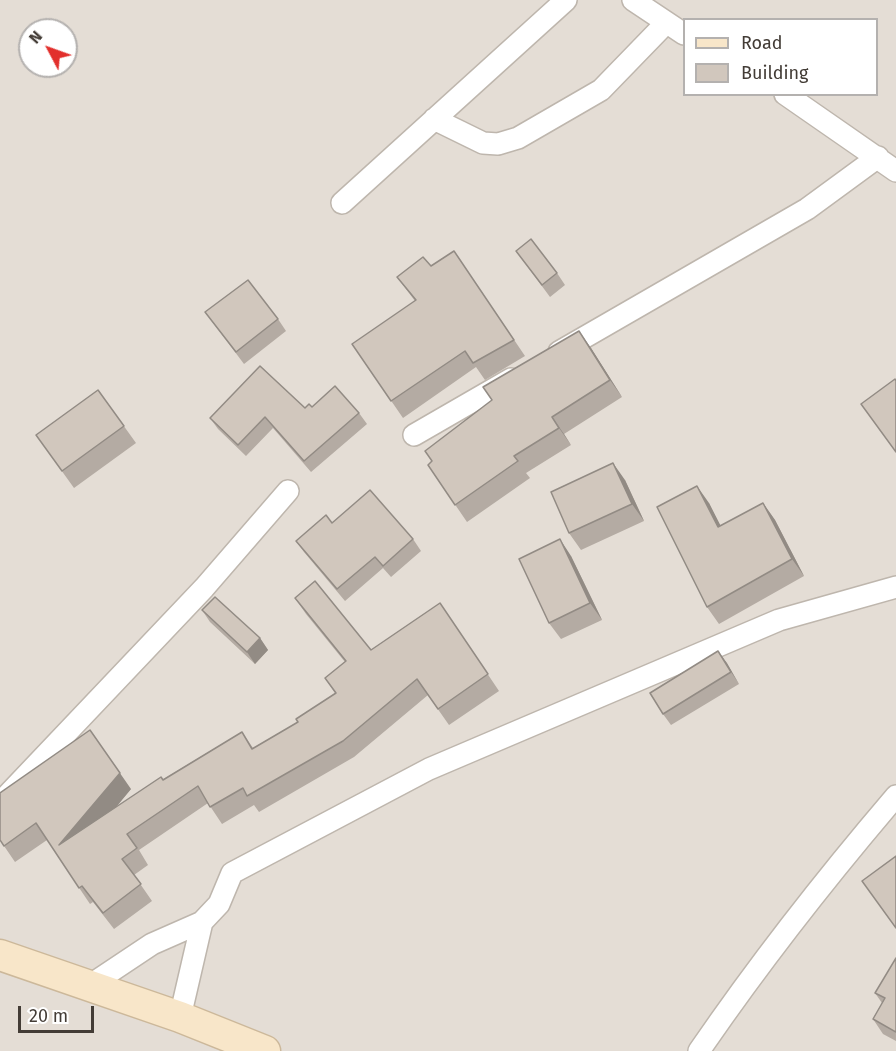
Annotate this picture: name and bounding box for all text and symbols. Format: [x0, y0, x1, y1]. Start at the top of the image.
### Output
north arrow [18, 18, 78, 78]
legend [683, 18, 878, 96]
text: N [25, 27, 46, 47]
text: Road [741, 32, 783, 54]
text: Building [741, 62, 808, 84]
scale bar [21, 994, 98, 1032]
text: 20 m [29, 1005, 68, 1027]

